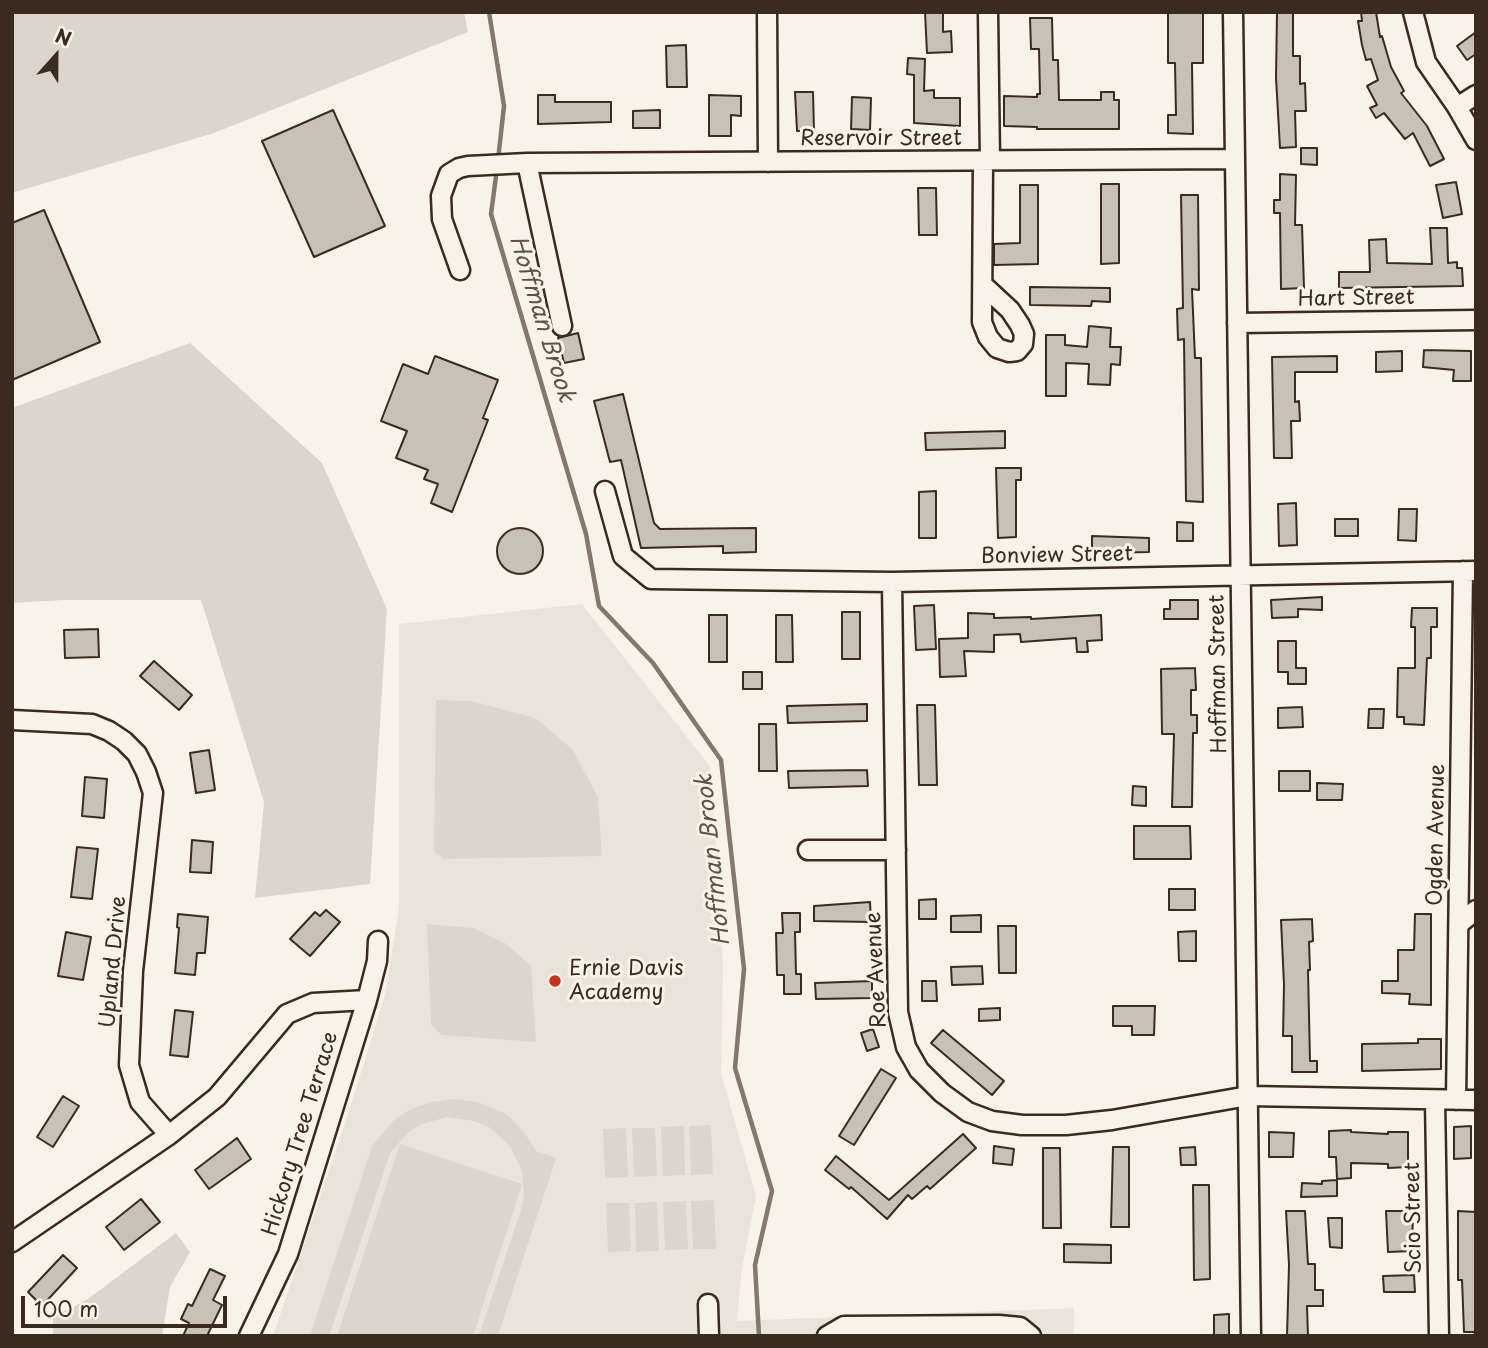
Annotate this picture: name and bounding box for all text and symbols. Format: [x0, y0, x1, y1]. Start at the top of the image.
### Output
north arrow [21, 21, 91, 91]
text: N [51, 21, 76, 52]
street label: Reservoir Street [800, 126, 962, 152]
water label: Hoffman Brook [503, 232, 579, 406]
street label: Hart Street [1297, 285, 1415, 313]
street label: Bonview Street [981, 542, 1133, 570]
street label: Hoffman Street [1205, 594, 1233, 754]
street label: Ogden Avenue [1423, 764, 1451, 906]
water label: Hoffman Brook [691, 773, 737, 947]
street label: Upland Drive [96, 895, 132, 1029]
street label: Roe Avenue [861, 911, 893, 1029]
place label: Ernie Davis Academy [569, 956, 684, 1006]
marker: Ernie Davis Academy [547, 973, 563, 989]
street label: Hickory Tree Terrace [258, 1029, 344, 1239]
street label: Scio Street [1400, 1162, 1428, 1274]
scale bar [24, 1282, 231, 1326]
text: 100 m [34, 1292, 98, 1324]

